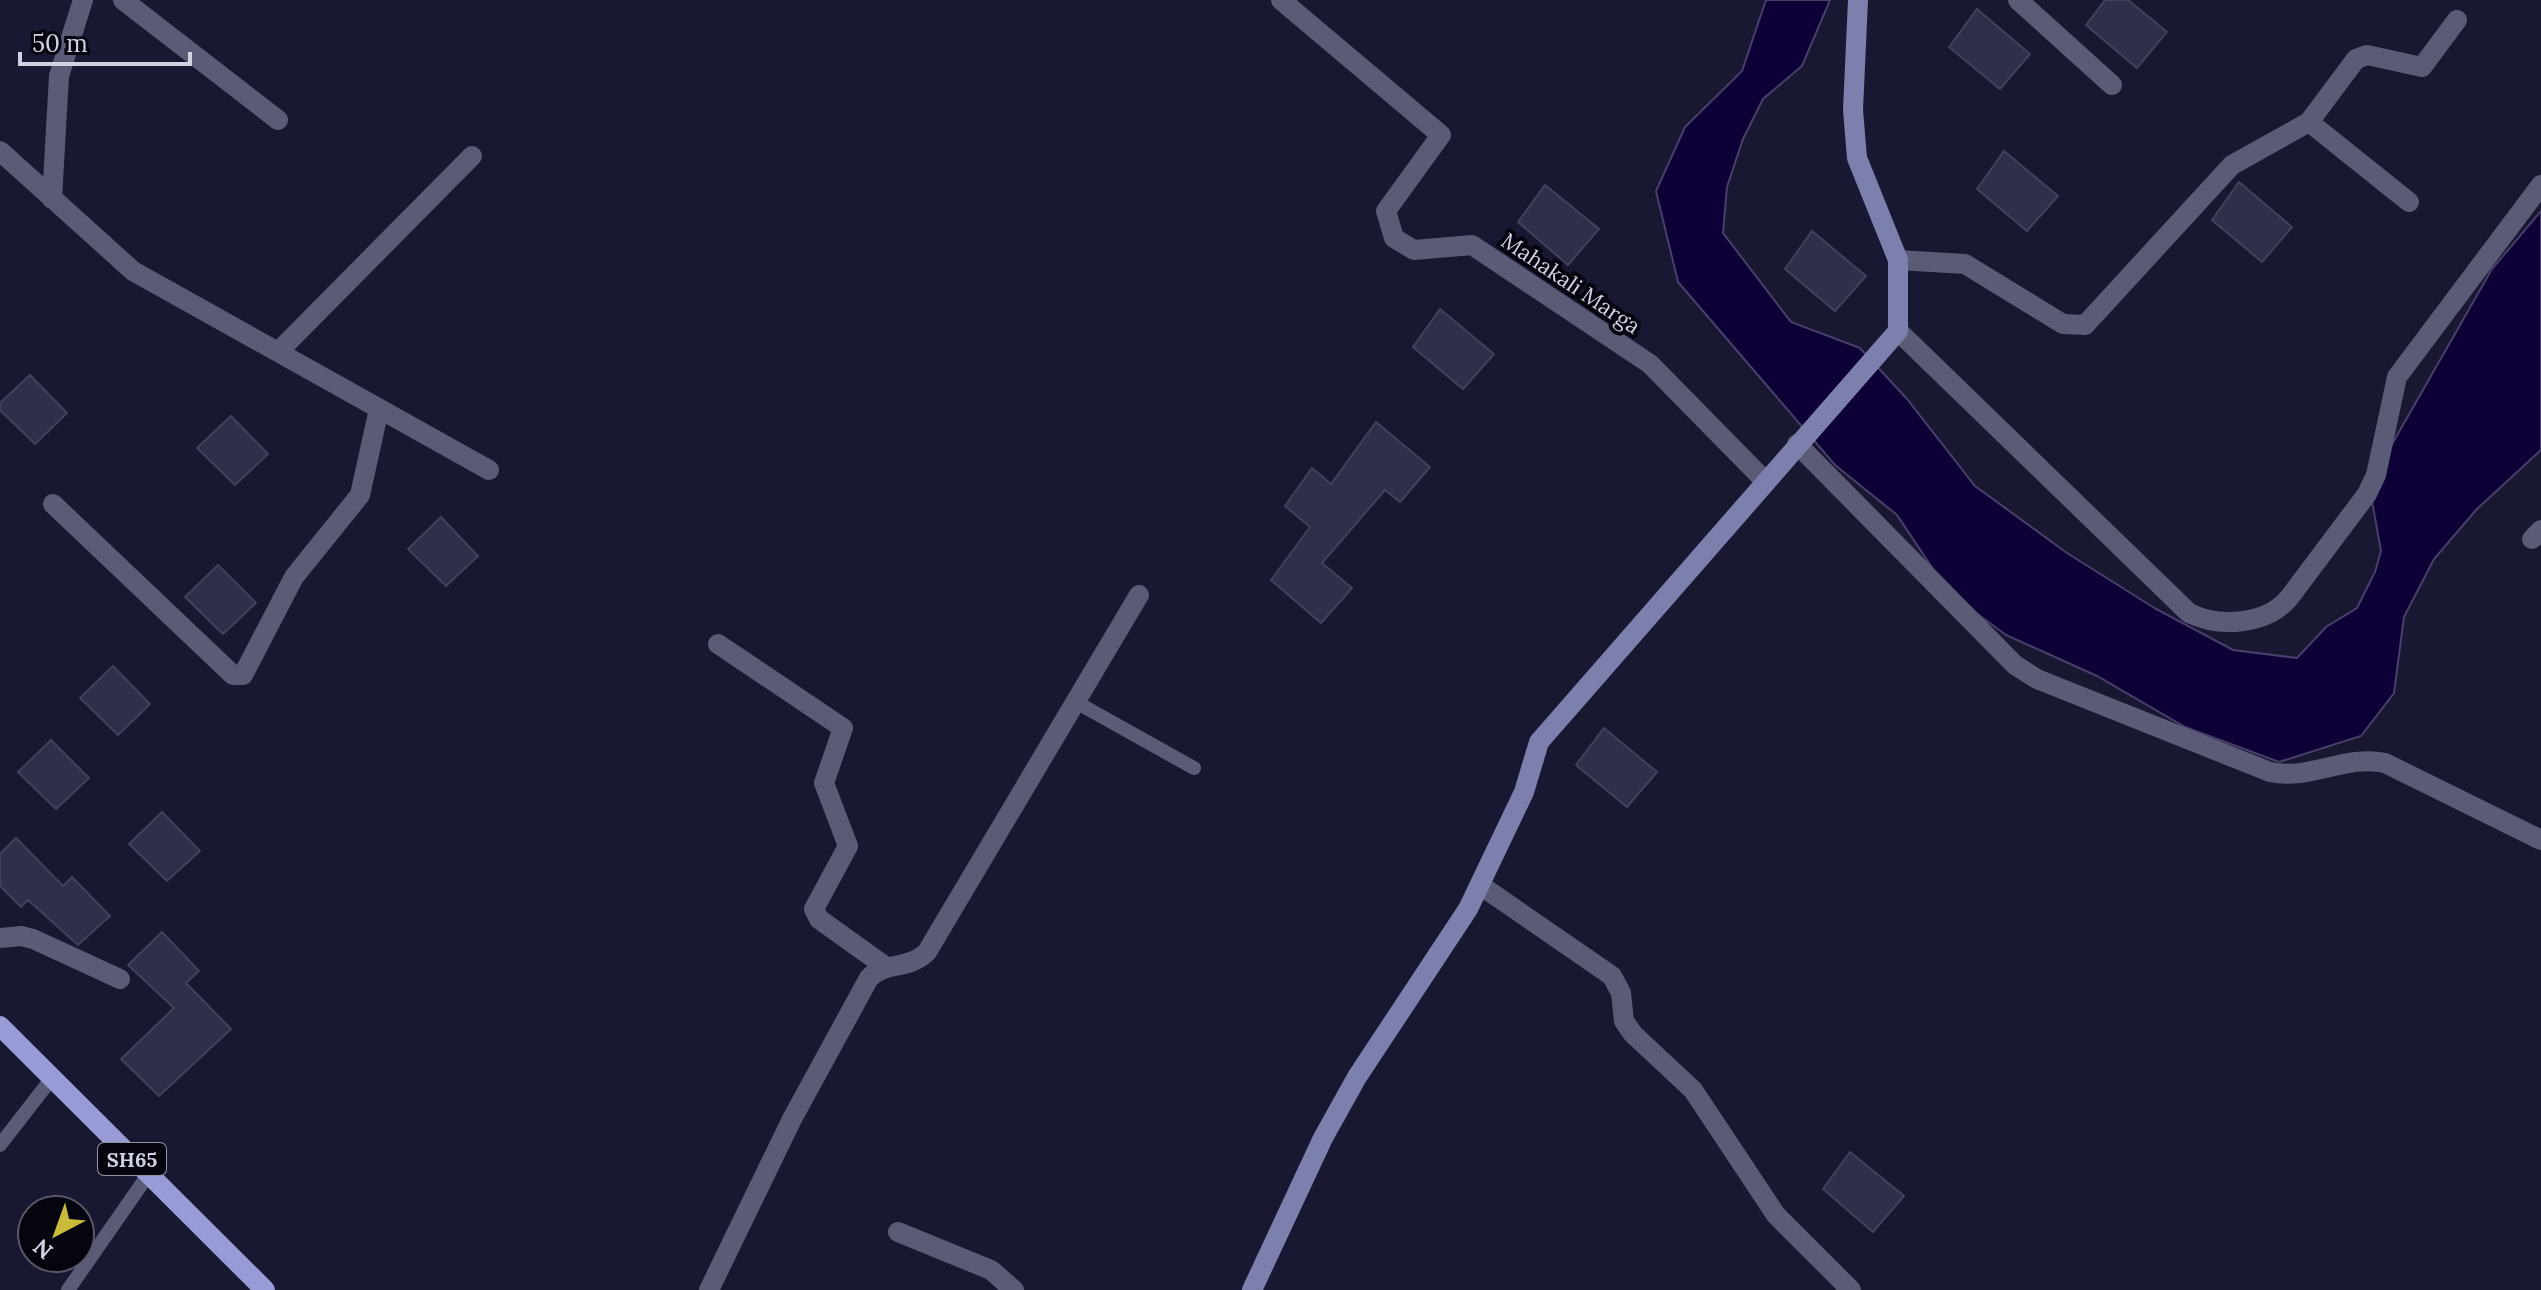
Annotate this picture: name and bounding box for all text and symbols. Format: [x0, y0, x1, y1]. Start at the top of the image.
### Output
scale bar [20, 16, 190, 66]
text: 50 m [32, 28, 88, 59]
street label: Mahakali Marga [1496, 226, 1646, 340]
road number: SH65 [98, 1143, 166, 1175]
north arrow [16, 1194, 96, 1274]
text: N [27, 1233, 58, 1265]

